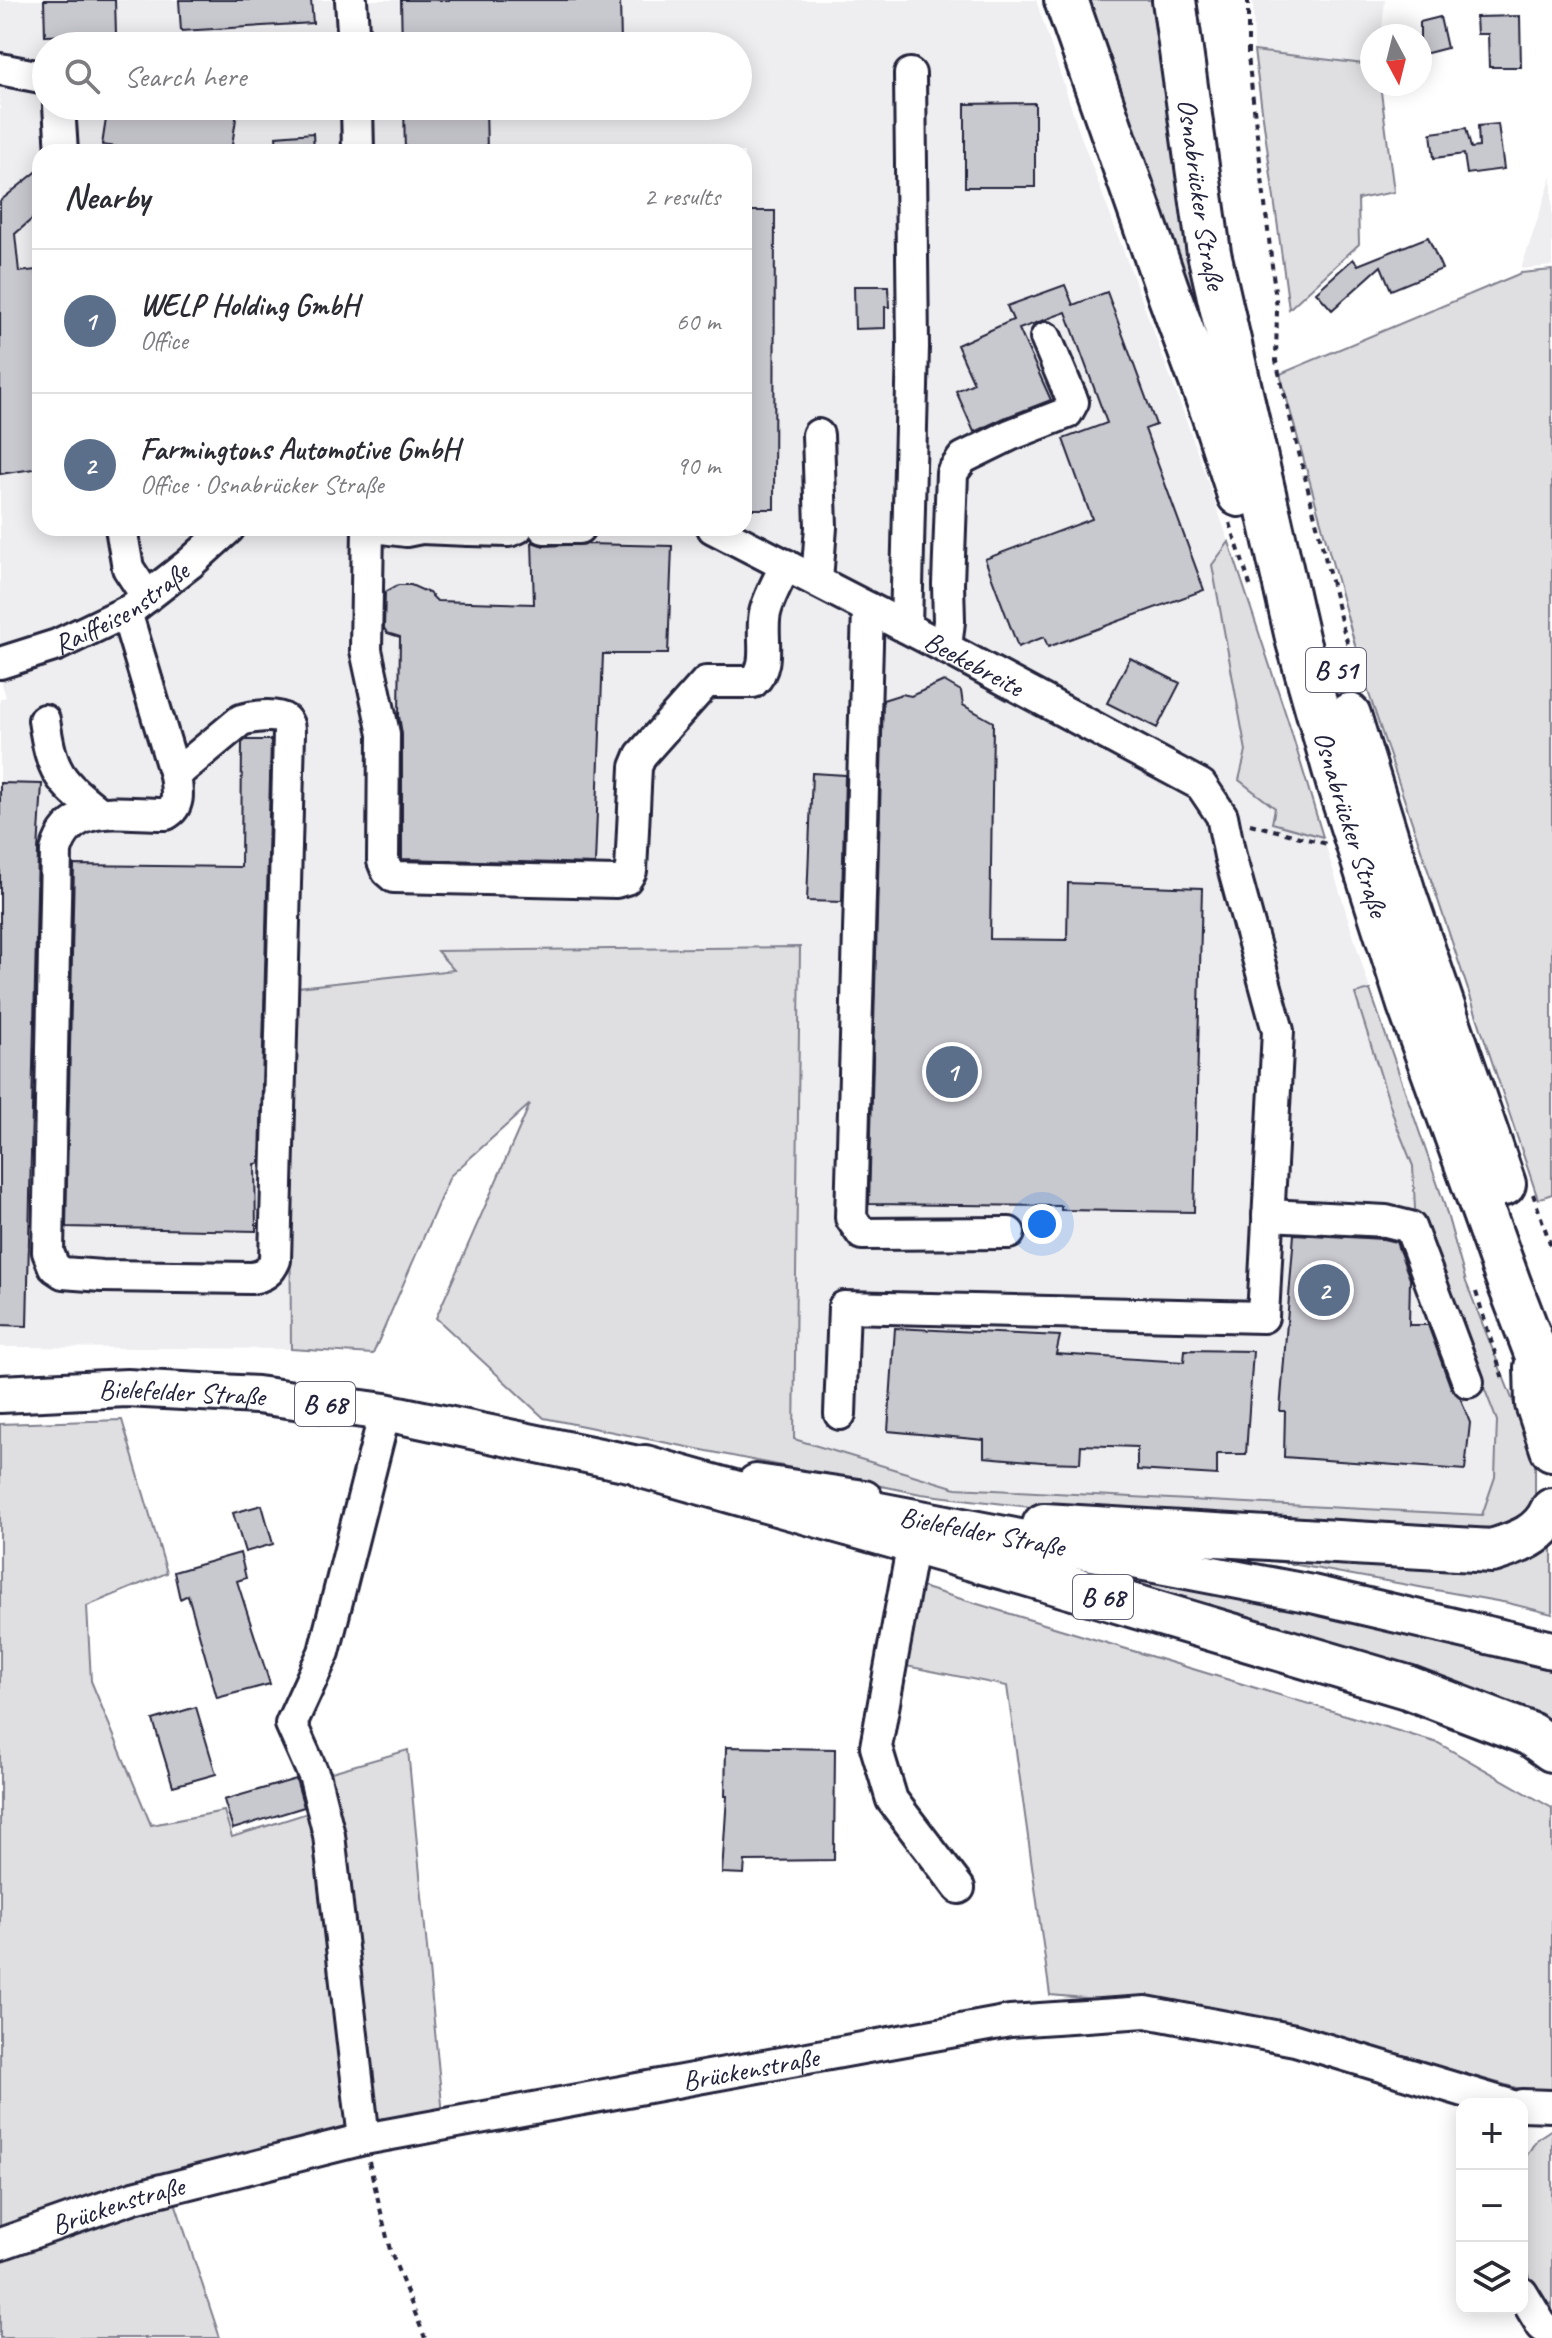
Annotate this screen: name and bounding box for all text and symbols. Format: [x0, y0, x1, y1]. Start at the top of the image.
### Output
north arrow [1360, 24, 1432, 96]
search box [32, 32, 752, 120]
icon: search [60, 54, 104, 98]
text: Search here [124, 57, 246, 95]
street label: Osnabrücker Straße [1170, 96, 1235, 295]
text: Nearby [64, 175, 150, 218]
text: 2 results [644, 180, 720, 213]
text: WELP Holding GmbH [140, 286, 359, 324]
text: 1 [84, 305, 96, 338]
text: 60 m [676, 305, 720, 338]
text: Office [140, 324, 188, 357]
text: Farmingtons Automotive GmbH [140, 430, 459, 468]
text: 2 [84, 449, 96, 482]
text: 90 m [676, 449, 720, 482]
text: Office · Osnabrücker Straße [140, 468, 384, 501]
street label: Raiffeisenstraße [48, 552, 197, 662]
street label: Beekebreite [919, 623, 1031, 705]
road number: B 51 [1306, 648, 1366, 692]
street label: Osnabrücker Straße [1307, 727, 1398, 923]
pin: 1 [926, 1042, 978, 1102]
your location [1022, 1204, 1062, 1244]
pin: 2 [1298, 1260, 1350, 1320]
street label: Bielefelder Straße [98, 1370, 269, 1414]
road number: B 68 [295, 1382, 355, 1426]
street label: Bielefelder Straße [897, 1498, 1069, 1564]
road number: B 68 [1073, 1575, 1133, 1619]
street label: Brückenstraße [680, 2039, 823, 2098]
map controls [1456, 2098, 1528, 2314]
button: + [1456, 2098, 1528, 2170]
street label: Brückenstraße [46, 2167, 189, 2242]
button: − [1456, 2170, 1528, 2242]
button: layers [1456, 2242, 1528, 2314]

